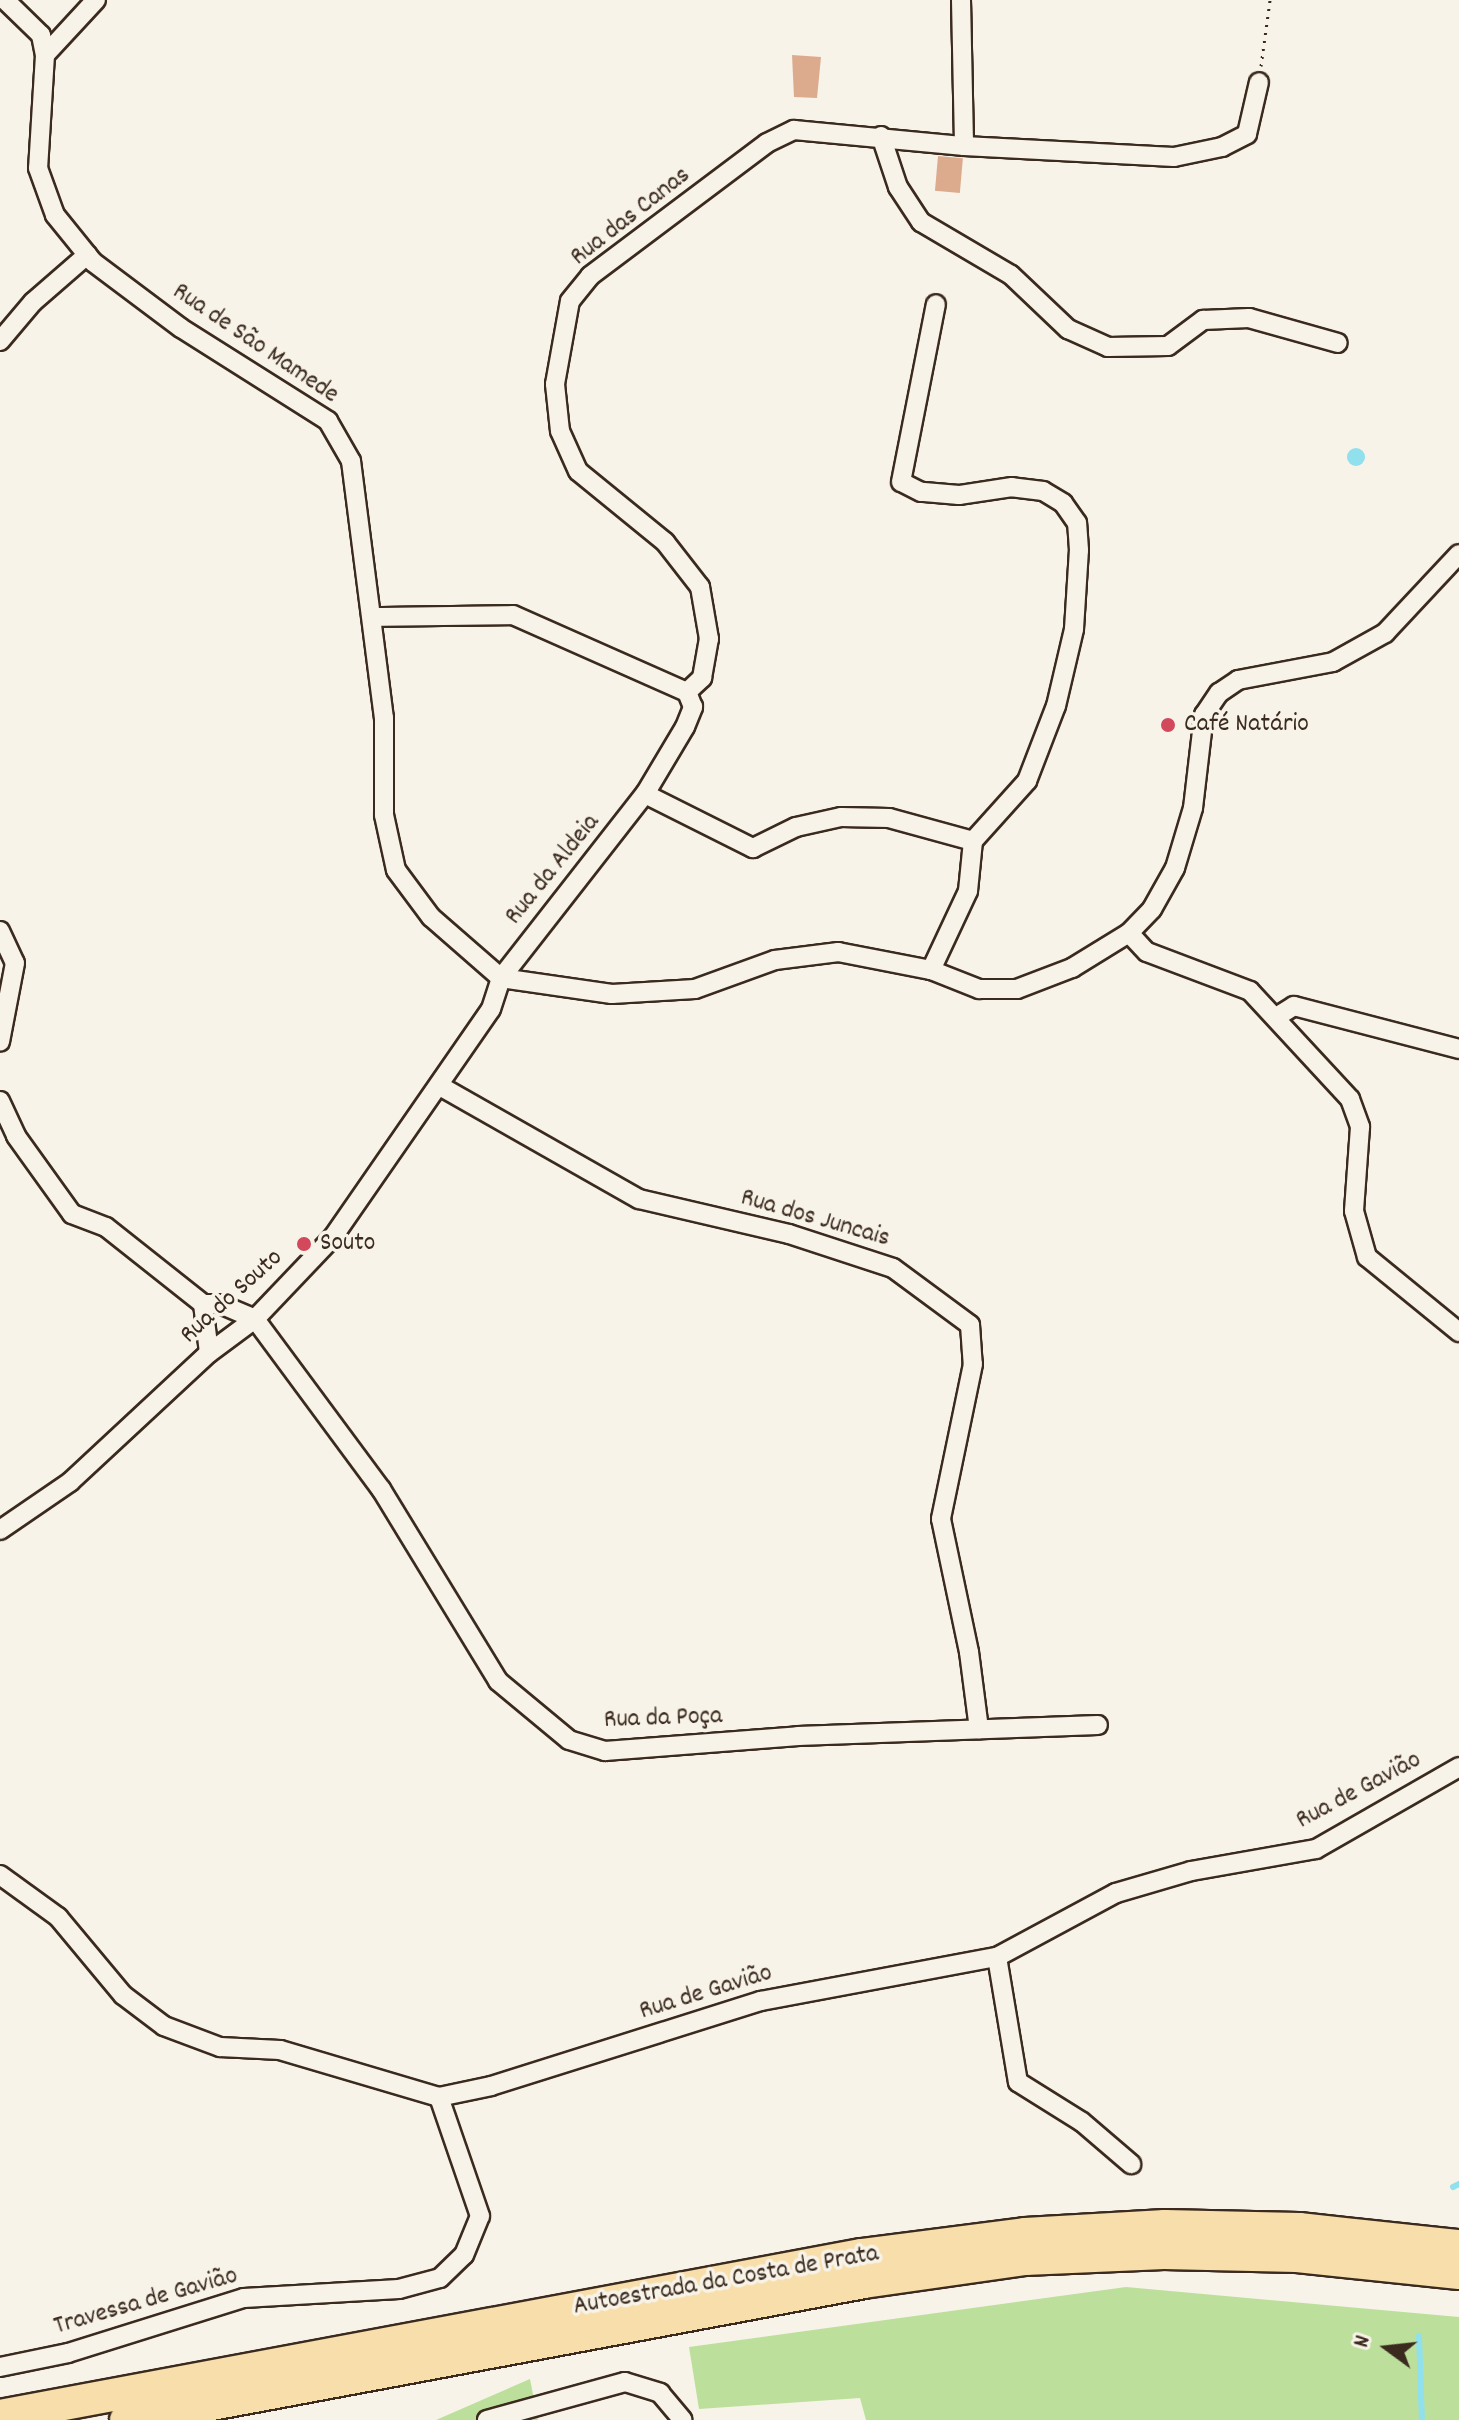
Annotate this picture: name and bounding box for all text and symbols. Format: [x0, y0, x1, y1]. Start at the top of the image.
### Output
street label: Rua das Canas [565, 161, 697, 273]
street label: Rua de São Mamede [166, 277, 344, 411]
place label: Café Natário [1184, 709, 1309, 741]
marker: Café Natário [1159, 716, 1177, 734]
street label: Rua da Aldeia [499, 808, 607, 932]
street label: Rua dos Juncais [737, 1183, 893, 1255]
place label: Souto [320, 1228, 375, 1260]
marker: Souto [295, 1235, 313, 1253]
street label: Rua do Souto [174, 1243, 290, 1351]
street label: Rua da Poça [603, 1701, 723, 1737]
street label: Rua de Gavião [1291, 1745, 1427, 1837]
street label: Rua de Gavião [636, 1958, 776, 2028]
street label: Autoestrada da Costa de Prata [571, 2239, 881, 2323]
street label: Travessa de Gavião [51, 2261, 241, 2343]
north arrow [1347, 2308, 1427, 2388]
text: N [1347, 2332, 1380, 2351]

